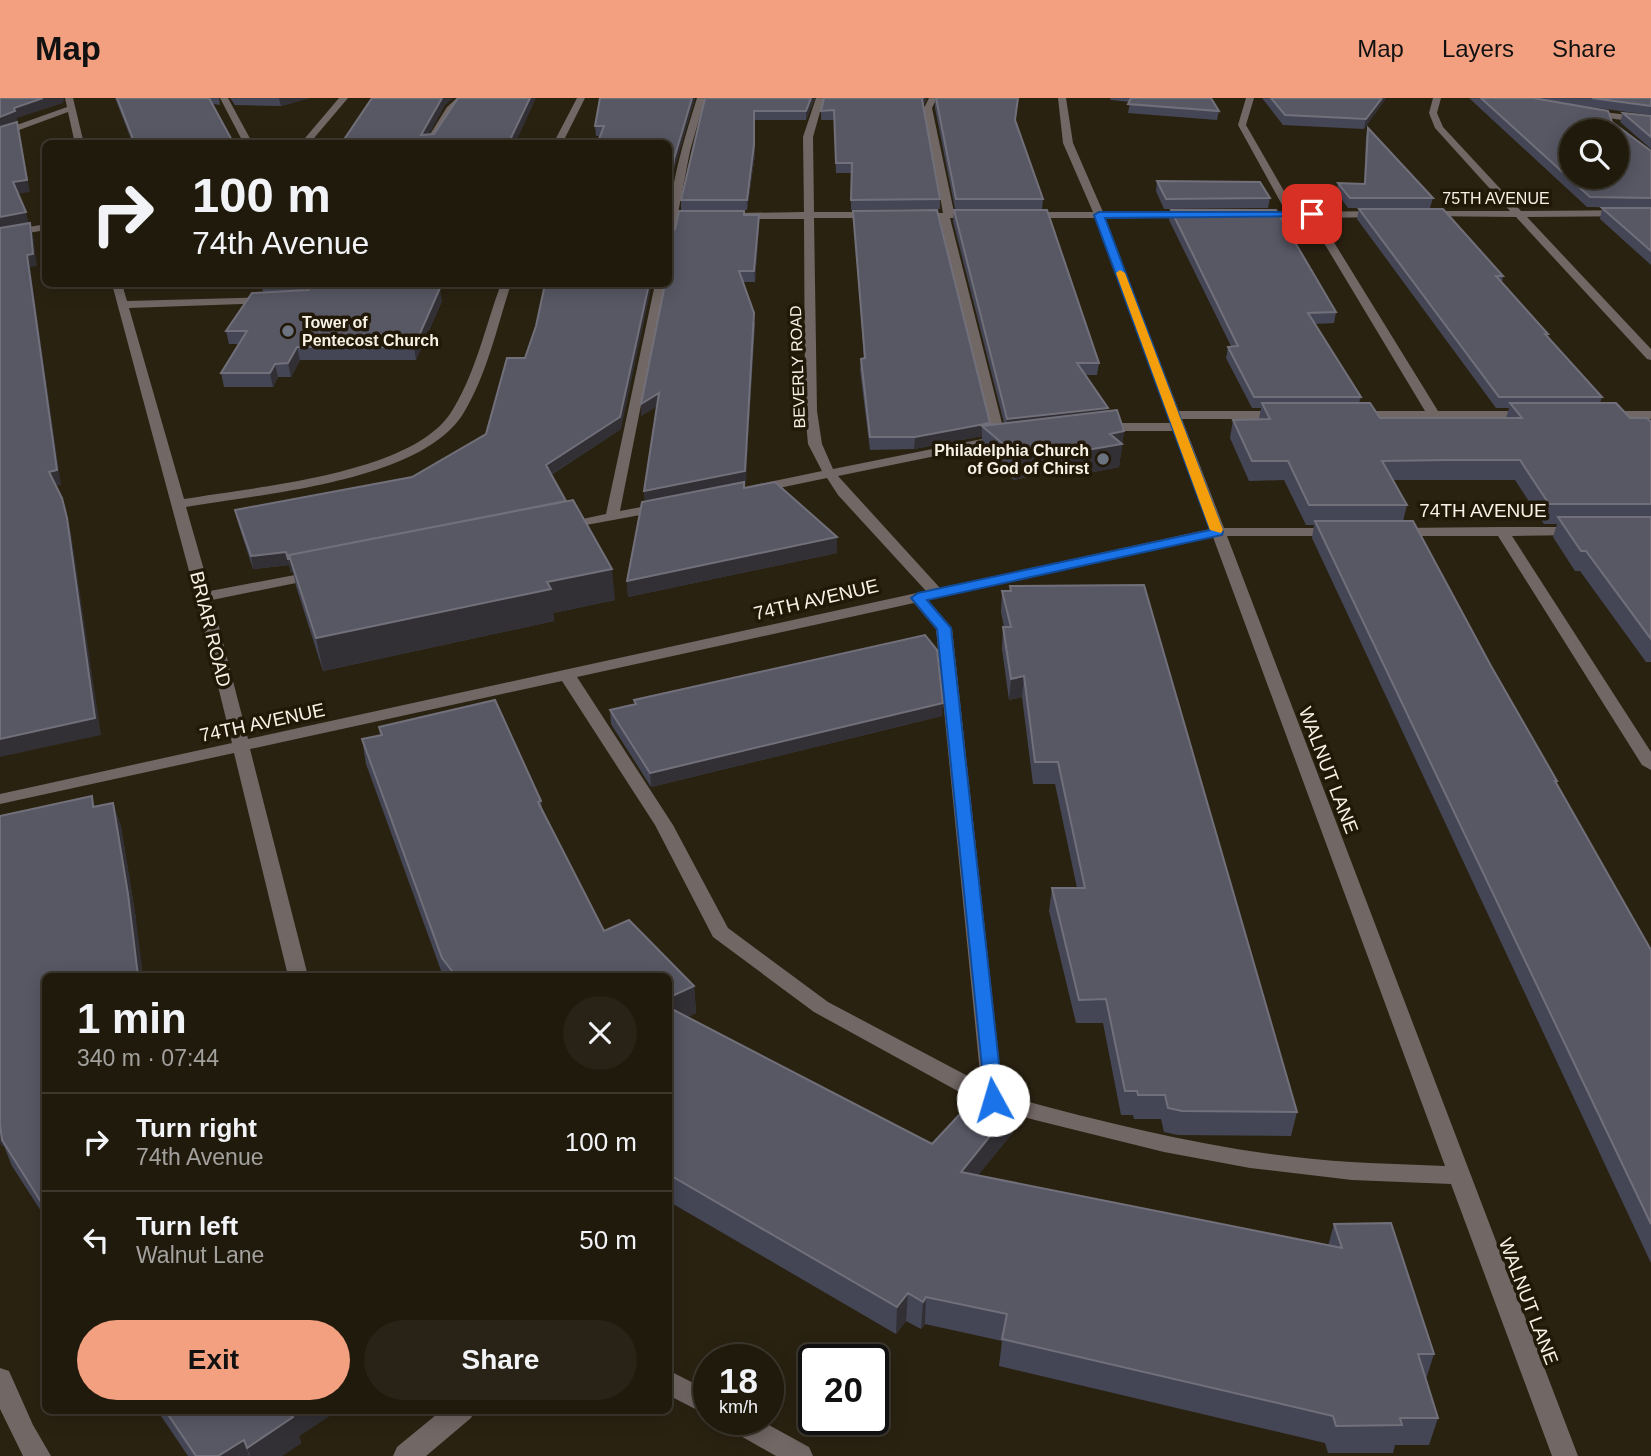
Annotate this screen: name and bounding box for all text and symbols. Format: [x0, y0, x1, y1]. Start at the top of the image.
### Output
text: Map [35, 30, 101, 67]
text: Map [1357, 35, 1404, 62]
text: Layers [1442, 35, 1514, 62]
text: Share [1552, 35, 1616, 62]
map controls [1559, 119, 1629, 189]
button: search [1559, 119, 1629, 189]
icon: right [77, 168, 168, 259]
text: 100 m [192, 168, 331, 222]
pin [1282, 184, 1342, 244]
street label: 75TH AVENUE [1442, 190, 1550, 207]
icon: arrive [1293, 195, 1331, 233]
text: 74th Avenue [192, 225, 369, 261]
street label: BEVERLY ROAD [787, 305, 808, 429]
place label: Tower of Pentecost Church [302, 314, 439, 349]
marker: Tower of Pentecost Church [280, 323, 296, 339]
place label: Philadelphia Church of God of Chirst [934, 442, 1090, 477]
marker: Philadelphia Church of God of Chirst [1095, 451, 1111, 467]
street label: 74TH AVENUE [1419, 500, 1547, 521]
street label: BRIAR ROAD [186, 569, 235, 689]
street label: 74TH AVENUE [752, 575, 881, 624]
street label: 74TH AVENUE [198, 699, 327, 746]
street label: WALNUT LANE [1295, 704, 1362, 837]
text: 1 min [77, 995, 187, 1042]
button: close [563, 996, 637, 1070]
text: 340 m · 07:44 [77, 1045, 219, 1071]
position arrow [956, 1063, 1030, 1137]
text: Turn right [136, 1113, 257, 1143]
icon: right [77, 1123, 115, 1161]
text: 100 m [565, 1127, 637, 1157]
text: 74th Avenue [136, 1144, 263, 1170]
text: Turn left [136, 1211, 238, 1241]
icon: left [77, 1221, 115, 1259]
text: 50 m [579, 1225, 637, 1255]
street label: WALNUT LANE [1495, 1235, 1562, 1368]
text: Walnut Lane [136, 1242, 264, 1268]
button: Exit [77, 1320, 350, 1400]
button: Share [364, 1320, 637, 1400]
speed limit sign: 20 [798, 1344, 889, 1435]
text: 18 [719, 1361, 758, 1400]
text: km/h [719, 1397, 758, 1417]

